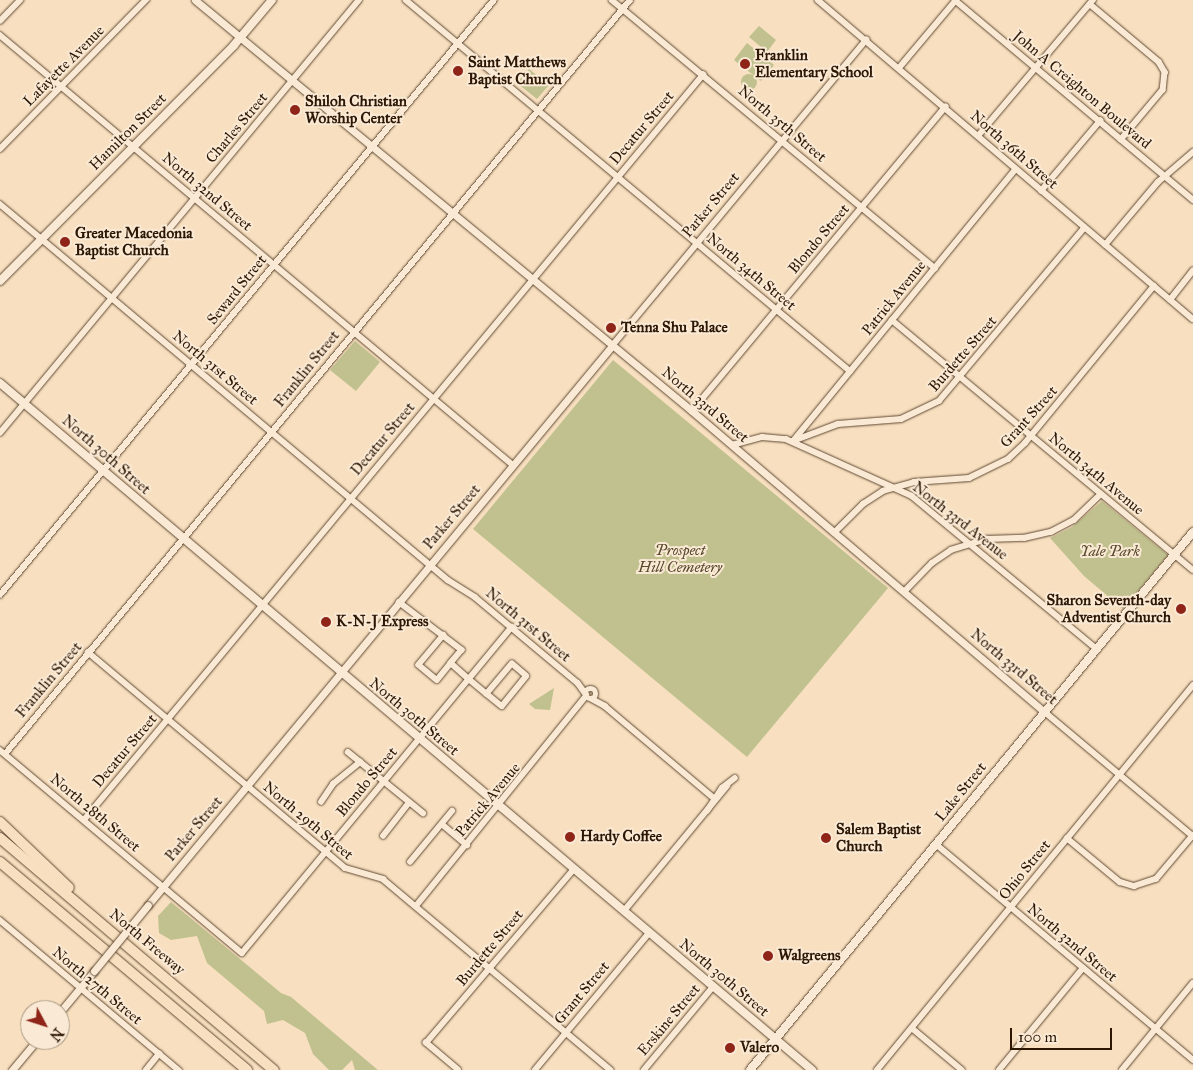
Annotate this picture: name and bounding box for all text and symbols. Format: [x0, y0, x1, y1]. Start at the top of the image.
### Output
street label: Lafayette Avenue [20, 22, 108, 110]
street label: John A Creighton Boulevard [1009, 27, 1155, 153]
place label: Franklin Elementary School [755, 46, 873, 81]
place label: Saint Matthews Baptist Church [468, 53, 566, 88]
marker: Franklin Elementary School [739, 58, 751, 70]
marker: Saint Matthews Baptist Church [452, 65, 464, 77]
street label: North 35th Street [734, 82, 830, 166]
street label: Decatur Street [606, 88, 678, 168]
street label: Charles Street [202, 89, 272, 167]
street label: Hamilton Street [86, 90, 170, 174]
place label: Shiloh Christian Worship Center [305, 92, 407, 127]
marker: Shiloh Christian Worship Center [289, 104, 301, 116]
street label: North 36th Street [966, 107, 1062, 193]
street label: North 32nd Street [158, 149, 256, 235]
street label: Parker Street [679, 169, 743, 241]
street label: Blondo Street [785, 201, 853, 277]
place label: Greater Macedonia Baptist Church [75, 224, 193, 259]
street label: North 34th Street [703, 229, 799, 315]
marker: Greater Macedonia Baptist Church [59, 236, 71, 248]
street label: Seward Street [203, 251, 271, 329]
street label: Patrick Avenue [858, 257, 930, 339]
street label: Burdette Street [925, 312, 1001, 396]
place label: Tenna Shu Palace [621, 319, 728, 337]
marker: Tenna Shu Palace [605, 322, 617, 334]
street label: North 31st Street [169, 327, 261, 409]
street label: Franklin Street [271, 327, 343, 411]
street label: North 33rd Street [658, 363, 752, 447]
street label: Grant Street [997, 382, 1061, 452]
street label: Decatur Street [347, 399, 419, 479]
street label: North 30th Street [58, 412, 154, 498]
street label: North 34th Avenue [1045, 429, 1147, 519]
street label: North 33rd Avenue [909, 478, 1011, 564]
street label: Parker Street [420, 481, 484, 553]
park label: Prospect Hill Cemetery [638, 541, 722, 576]
park label: Yale Park [1080, 543, 1140, 561]
street label: North 31st Street [482, 584, 574, 666]
place label: Sharon Seventh-day Adventist Church [1047, 591, 1171, 626]
marker: Sharon Seventh-day Adventist Church [1175, 603, 1187, 615]
place label: K-N-J Express [336, 613, 429, 631]
marker: K-N-J Express [320, 616, 332, 628]
street label: North 33rd Street [967, 625, 1061, 709]
street label: Franklin Street [12, 638, 86, 722]
street label: North 30th Street [366, 674, 462, 760]
street label: Decatur Street [89, 711, 161, 791]
street label: Blondo Street [333, 744, 401, 820]
street label: Patrick Avenue [452, 759, 524, 841]
street label: Lake Street [932, 759, 990, 825]
street label: North 28th Street [46, 770, 144, 856]
street label: North 29th Street [259, 778, 357, 864]
street label: Parker Street [162, 793, 226, 865]
place label: Salem Baptist Church [836, 820, 921, 855]
place label: Hardy Coffee [580, 828, 662, 846]
marker: Hardy Coffee [564, 831, 576, 843]
marker: Salem Baptist Church [820, 832, 832, 844]
street label: Ohio Street [995, 836, 1055, 904]
street label: North 32nd Street [1023, 900, 1121, 986]
street label: North Freeway [106, 905, 188, 979]
street label: Burdette Street [453, 906, 527, 990]
street label: North 30th Street [676, 935, 772, 1021]
street label: North 27th Street [48, 943, 146, 1029]
place label: Walgreens [778, 947, 841, 965]
marker: Walgreens [762, 950, 774, 962]
street label: Grant Street [550, 958, 614, 1028]
street label: Erskine Street [634, 981, 704, 1059]
north arrow [20, 1000, 70, 1050]
scale bar [1013, 1018, 1116, 1050]
text: N [46, 1024, 66, 1044]
text: 100 m [1018, 1028, 1057, 1046]
place label: Valero [740, 1039, 779, 1057]
marker: Valero [724, 1042, 736, 1054]

